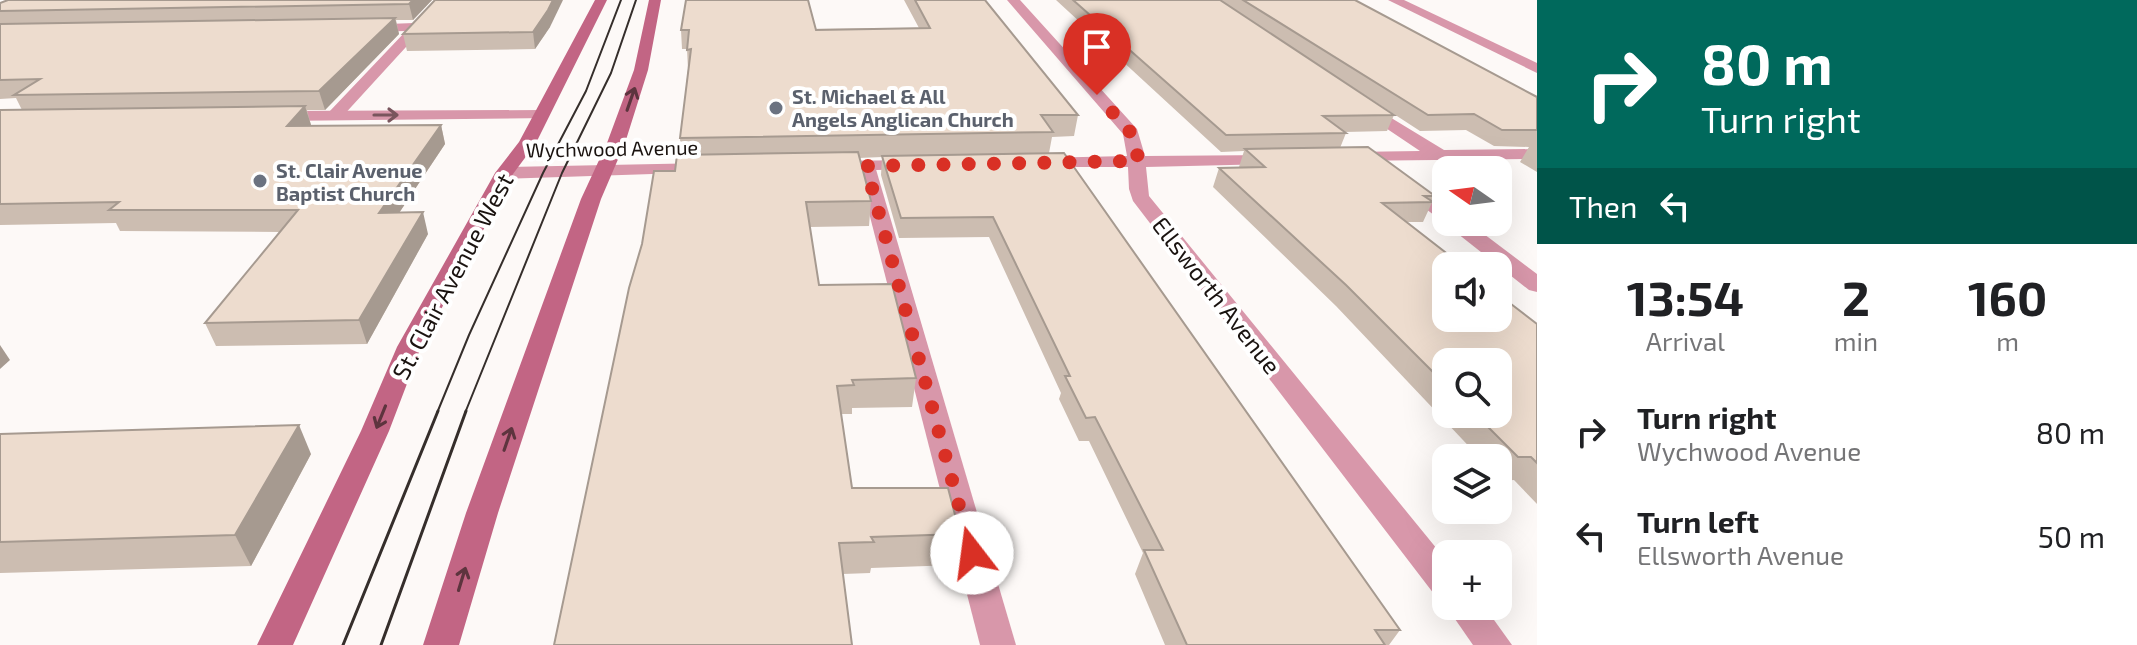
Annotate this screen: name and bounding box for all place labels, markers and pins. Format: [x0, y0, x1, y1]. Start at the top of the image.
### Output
pin [1063, 13, 1131, 95]
place label: St. Michael & All Angels Anglican Church [792, 84, 1014, 131]
marker: St. Michael & All Angels Anglican Church [767, 99, 785, 117]
place label: St. Clair Avenue Baptist Church [276, 158, 423, 205]
marker: St. Clair Avenue Baptist Church [251, 172, 269, 190]

